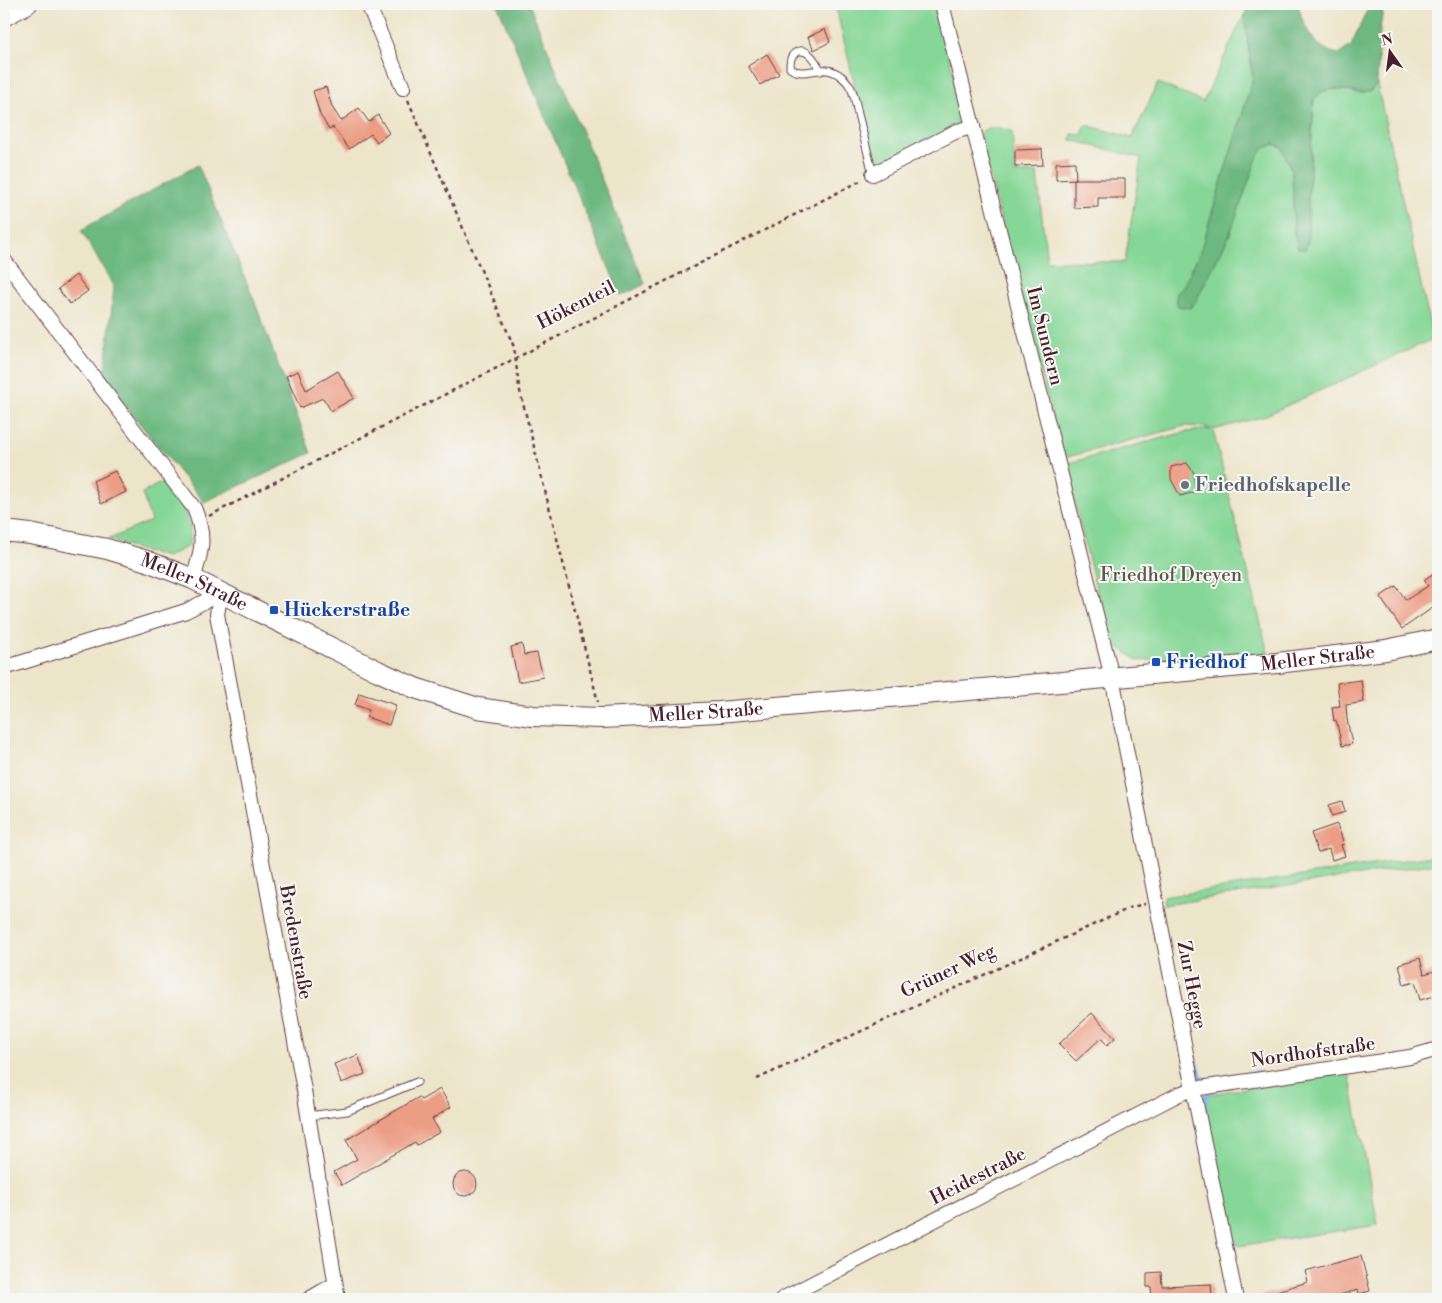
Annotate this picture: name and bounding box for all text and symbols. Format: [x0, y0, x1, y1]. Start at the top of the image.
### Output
north arrow [1364, 28, 1414, 78]
text: N [1380, 30, 1395, 50]
street label: Hökenteil [533, 275, 619, 335]
street label: Im Sundern [1021, 284, 1069, 388]
place label: Friedhofskapelle [1195, 473, 1351, 497]
marker: Friedhofskapelle [1179, 479, 1191, 491]
street label: Meller Straße [137, 548, 252, 616]
park label: Friedhof Dreyen [1100, 563, 1242, 587]
place label: Hückerstraße [284, 598, 410, 622]
marker: Hückerstraße [268, 604, 280, 616]
street label: Meller Straße [1259, 639, 1376, 676]
place label: Friedhof [1166, 650, 1249, 674]
marker: Friedhof [1150, 656, 1162, 668]
street label: Meller Straße [648, 696, 764, 728]
street label: Bredenstraße [274, 882, 318, 1001]
street label: Grüner Weg [897, 938, 999, 1003]
street label: Zur Hegge [1172, 939, 1212, 1031]
street label: Nordhofstraße [1249, 1031, 1377, 1073]
street label: Heidestraße [926, 1142, 1030, 1210]

